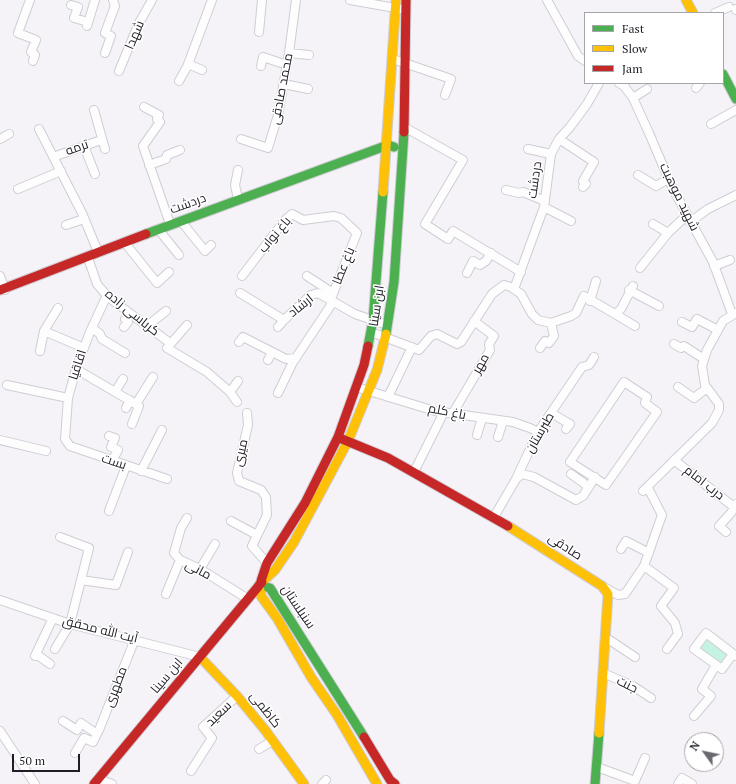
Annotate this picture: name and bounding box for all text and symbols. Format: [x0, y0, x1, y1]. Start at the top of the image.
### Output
legend [584, 12, 724, 84]
street label: شهدا [122, 18, 148, 52]
text: Fast [622, 21, 644, 36]
text: Slow [622, 41, 647, 56]
street label: محمد صادقی [267, 52, 297, 126]
text: Jam [622, 61, 643, 76]
street label: ترمه [63, 137, 91, 159]
street label: دردشت [525, 160, 545, 200]
street label: شهید موهبت [656, 160, 702, 234]
street label: دردشت [168, 190, 208, 218]
street label: باغ نواب [255, 214, 295, 256]
street label: باغ عطا [329, 245, 359, 287]
street label: ابن سینا [366, 284, 388, 328]
street label: کرباسی زاده [102, 286, 162, 340]
street label: ارشاد [285, 291, 317, 321]
street label: اقاقیا [66, 348, 90, 382]
street label: مهر [469, 351, 493, 377]
street label: باغ کلم [427, 401, 467, 423]
street label: طبرستان [522, 410, 558, 456]
street label: میری [230, 438, 252, 468]
street label: بست [100, 451, 128, 473]
street label: درب امام [681, 462, 727, 504]
street label: صادقی [545, 530, 585, 564]
street label: مانی [182, 557, 214, 583]
street label: سنبلستان [278, 582, 318, 632]
street label: آیت الله محقق [61, 613, 139, 647]
street label: ابن سینا [148, 655, 186, 697]
street label: مطهری [101, 665, 131, 709]
street label: جنت [614, 673, 640, 697]
street label: کاظمی [246, 689, 284, 731]
street label: سعید [203, 698, 235, 730]
north arrow [684, 732, 724, 772]
text: N [687, 739, 703, 753]
scale bar [14, 746, 82, 772]
text: 50 m [19, 753, 45, 768]

